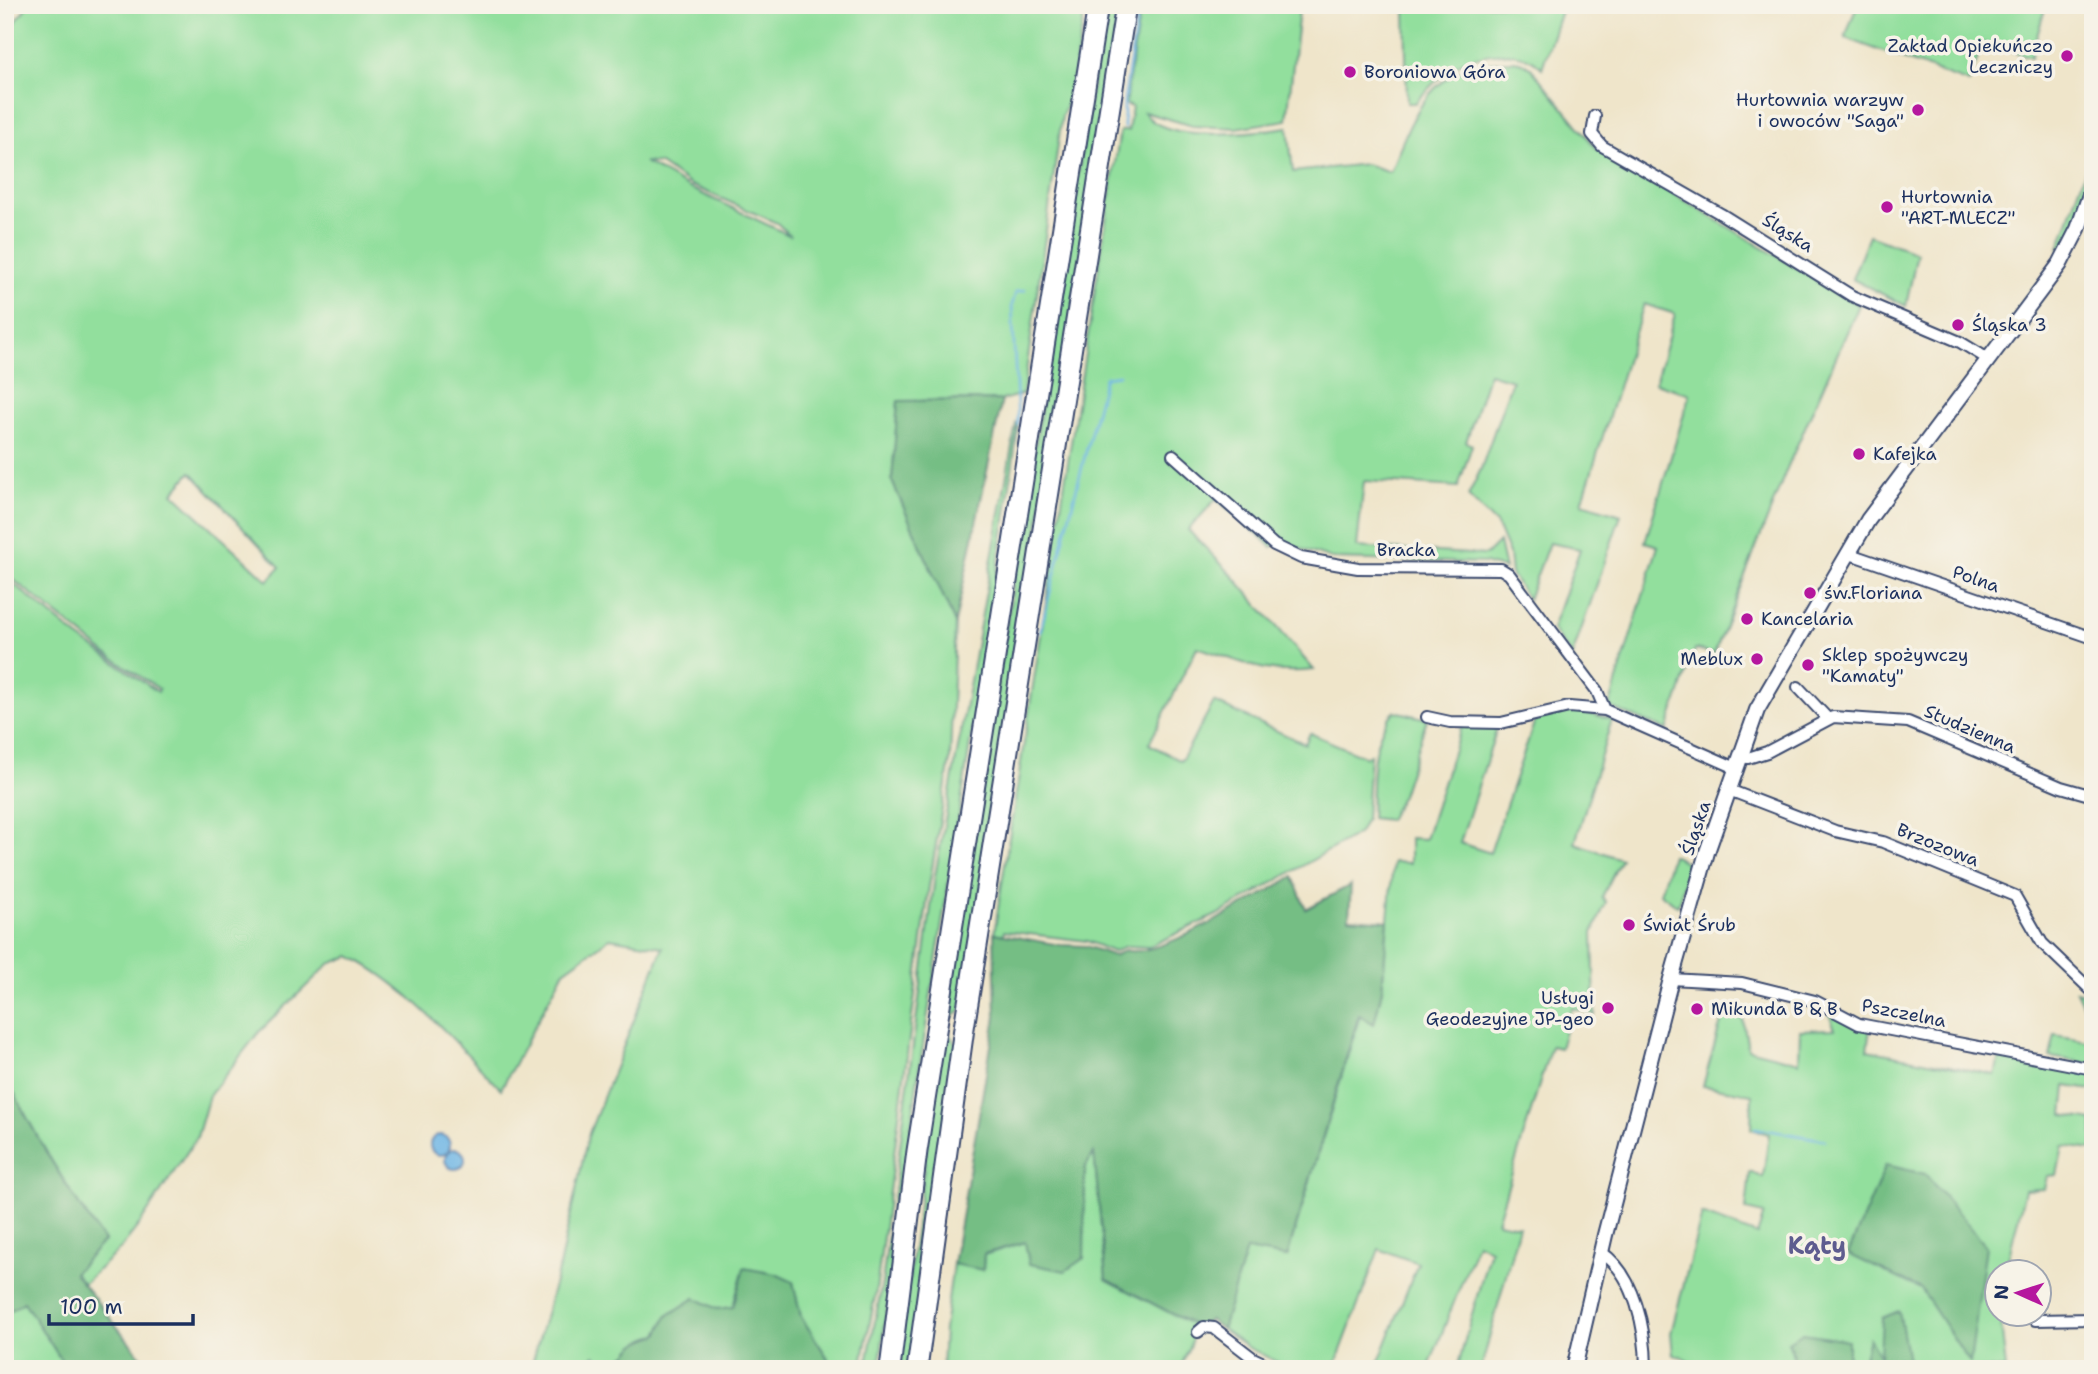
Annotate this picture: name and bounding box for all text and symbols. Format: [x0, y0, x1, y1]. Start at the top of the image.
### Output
place label: Zakład Opiekuńczo Leczniczy [1888, 34, 2053, 79]
marker: Zakład Opiekuńczo Leczniczy [2059, 48, 2075, 64]
place label: Boroniowa Góra [1364, 60, 1506, 84]
marker: Boroniowa Góra [1342, 64, 1358, 80]
place label: Hurtownia warzyw i owoców "Saga" [1736, 88, 1904, 133]
marker: Hurtownia warzyw i owoców "Saga" [1910, 102, 1926, 118]
place label: Hurtownia "ART-MLECZ" [1901, 185, 2016, 230]
marker: Hurtownia "ART-MLECZ" [1879, 199, 1895, 215]
street label: Śląska [1758, 208, 1818, 258]
place label: Śląska 3 [1972, 313, 2047, 337]
marker: Śląska 3 [1950, 317, 1966, 333]
place label: Kafejka [1873, 442, 1937, 466]
marker: Kafejka [1851, 446, 1867, 462]
street label: Bracka [1377, 538, 1435, 562]
street label: Polna [1949, 560, 2003, 598]
place label: św.Floriana [1824, 581, 1922, 605]
marker: św.Floriana [1802, 585, 1818, 601]
place label: Kancelaria [1761, 607, 1853, 631]
marker: Kancelaria [1739, 611, 1755, 627]
place label: Sklep spożywczy "Kamaty" [1822, 643, 1968, 688]
place label: Meblux [1680, 647, 1743, 671]
marker: Meblux [1749, 651, 1765, 667]
marker: Sklep spożywczy "Kamaty" [1800, 657, 1816, 673]
street label: Studzienna [1921, 699, 2019, 759]
street label: Śląska [1676, 798, 1716, 858]
street label: Brzozowa [1893, 818, 1983, 872]
place label: Świat Śrub [1643, 913, 1736, 937]
marker: Świat Śrub [1621, 917, 1637, 933]
place label: Usługi Geodezyjne JP-geo [1426, 986, 1594, 1031]
street label: Pszczelna [1860, 993, 1948, 1033]
place label: Mikunda B & B [1711, 997, 1838, 1021]
marker: Usługi Geodezyjne JP-geo [1600, 1000, 1616, 1016]
marker: Mikunda B & B [1689, 1001, 1705, 1017]
district label: Kąty [1788, 1230, 1846, 1262]
north arrow [1982, 1258, 2052, 1328]
scale bar [49, 1283, 192, 1327]
text: N [1989, 1284, 2014, 1300]
text: 100 m [60, 1293, 123, 1321]

